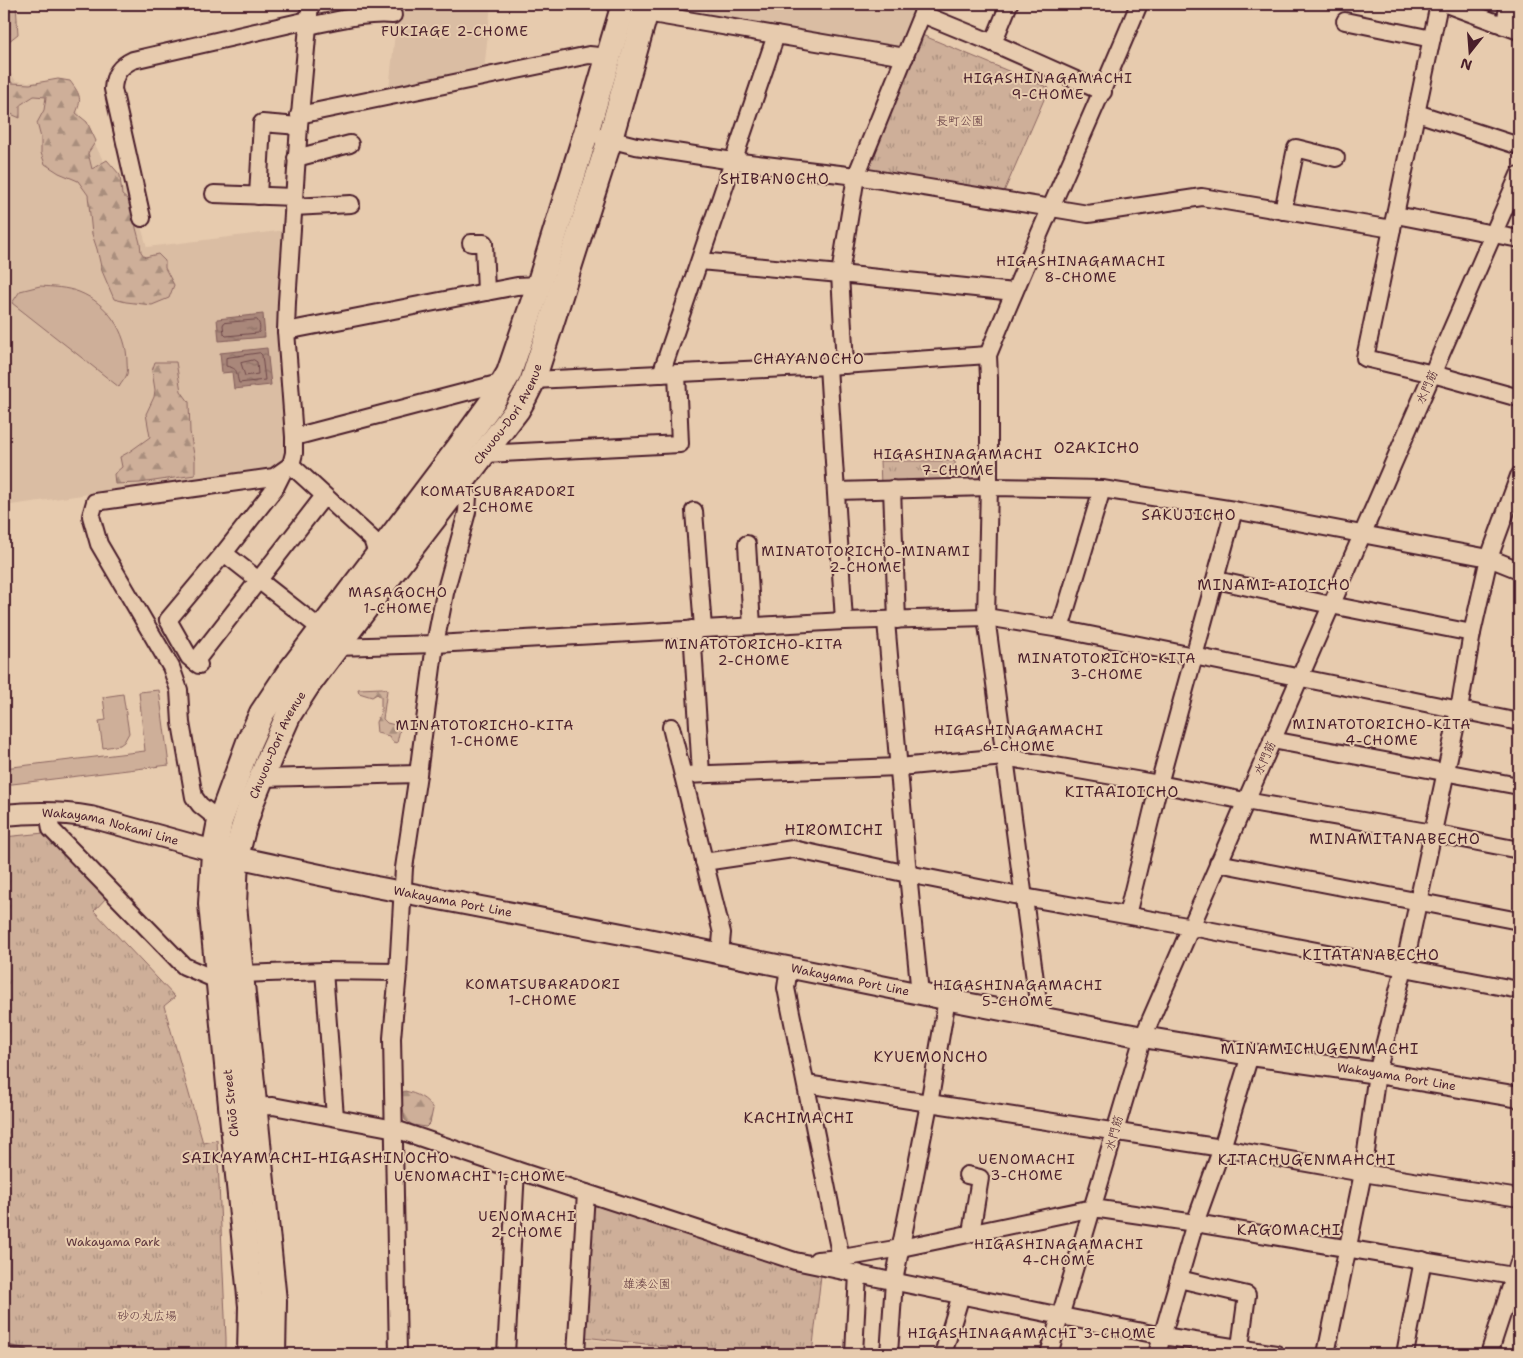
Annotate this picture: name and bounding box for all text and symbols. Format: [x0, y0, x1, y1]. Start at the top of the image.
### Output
district label: FUKIAGE 2-CHOME [381, 22, 529, 40]
north arrow [1446, 28, 1496, 78]
text: N [1458, 54, 1474, 75]
district label: HIGASHINAGAMACHI 9-CHOME [963, 69, 1133, 103]
park label: 長町公園 [936, 113, 984, 129]
district label: SHIBANOCHO [720, 169, 830, 189]
district label: HIGASHINAGAMACHI 8-CHOME [996, 252, 1166, 286]
district label: CHAYANOCHO [753, 349, 865, 369]
street label: Chuuou-Dori Avenue [470, 362, 546, 468]
street label: 水門筋 [1412, 367, 1442, 407]
district label: OZAKICHO [1054, 438, 1140, 458]
district label: HIGASHINAGAMACHI 7-CHOME [873, 445, 1043, 479]
district label: KOMATSUBARADORI 2-CHOME [420, 482, 576, 516]
district label: SAKUJICHO [1142, 505, 1236, 525]
district label: MINATOTORICHO-MINAMI 2-CHOME [761, 542, 971, 576]
district label: MINAMI-AIOICHO [1197, 575, 1351, 595]
district label: MASAGOCHO 1-CHOME [348, 583, 448, 617]
district label: MINATOTORICHO-KITA 2-CHOME [665, 635, 843, 669]
district label: MINATOTORICHO-KITA 3-CHOME [1018, 649, 1196, 683]
street label: Chuuou-Dori Avenue [246, 688, 310, 801]
district label: MINATOTORICHO-KITA 4-CHOME [1293, 715, 1471, 749]
district label: MINATOTORICHO-KITA 1-CHOME [396, 716, 574, 750]
district label: HIGASHINAGAMACHI 6-CHOME [934, 721, 1104, 755]
street label: 水門筋 [1250, 738, 1280, 778]
district label: KITAAIOICHO [1065, 782, 1179, 802]
street label: Wakayama Nokami Line [42, 805, 181, 849]
district label: HIROMICHI [784, 820, 884, 840]
district label: MINAMITANABECHO [1309, 829, 1481, 849]
street label: Wakayama Port Line [392, 883, 514, 921]
district label: KITATANABECHO [1302, 945, 1440, 965]
street label: Wakayama Port Line [789, 960, 911, 1000]
district label: KOMATSUBARADORI 1-CHOME [465, 975, 621, 1009]
district label: HIGASHINAGAMACHI 5-CHOME [933, 976, 1103, 1010]
district label: MINAMICHUGENMACHI [1221, 1039, 1419, 1059]
district label: KYUEMONCHO [873, 1047, 989, 1067]
street label: Wakayama Port Line [1336, 1059, 1457, 1094]
street label: Chūō Street [219, 1068, 243, 1138]
district label: KACHIMACHI [743, 1108, 855, 1128]
street label: 水門筋 [1101, 1113, 1127, 1153]
district label: SAIKAYAMACHI-HIGASHINOCHO [182, 1148, 450, 1168]
district label: UENOMACHI 3-CHOME [978, 1150, 1076, 1184]
district label: KITACHUGENMAHCHI [1218, 1150, 1396, 1170]
district label: UENOMACHI 1-CHOME [394, 1167, 566, 1185]
district label: UENOMACHI 2-CHOME [478, 1207, 576, 1241]
district label: KAGOMACHI [1237, 1220, 1341, 1240]
park label: Wakayama Park [66, 1234, 160, 1250]
district label: HIGASHINAGAMACHI 4-CHOME [974, 1235, 1144, 1269]
park label: 雄湊公園 [623, 1276, 671, 1292]
park label: 砂の丸広場 [117, 1308, 177, 1324]
district label: HIGASHINAGAMACHI 3-CHOME [908, 1324, 1157, 1342]

